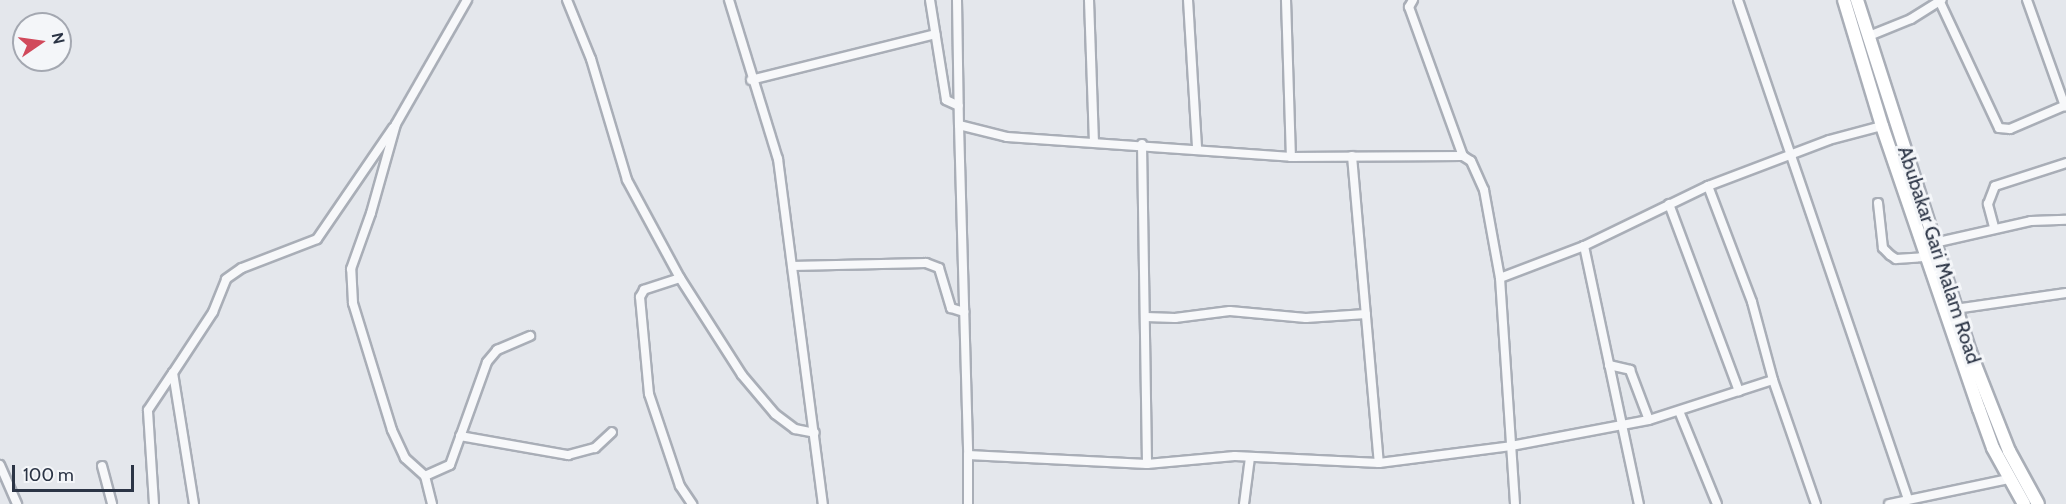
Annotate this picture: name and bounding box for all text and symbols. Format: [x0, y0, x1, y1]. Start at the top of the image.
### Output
north arrow [12, 12, 72, 72]
text: N [48, 31, 69, 46]
street label: Abubakar Gari Malam Road [1892, 143, 1986, 367]
scale bar [15, 453, 136, 491]
text: 100 m [23, 464, 74, 486]

